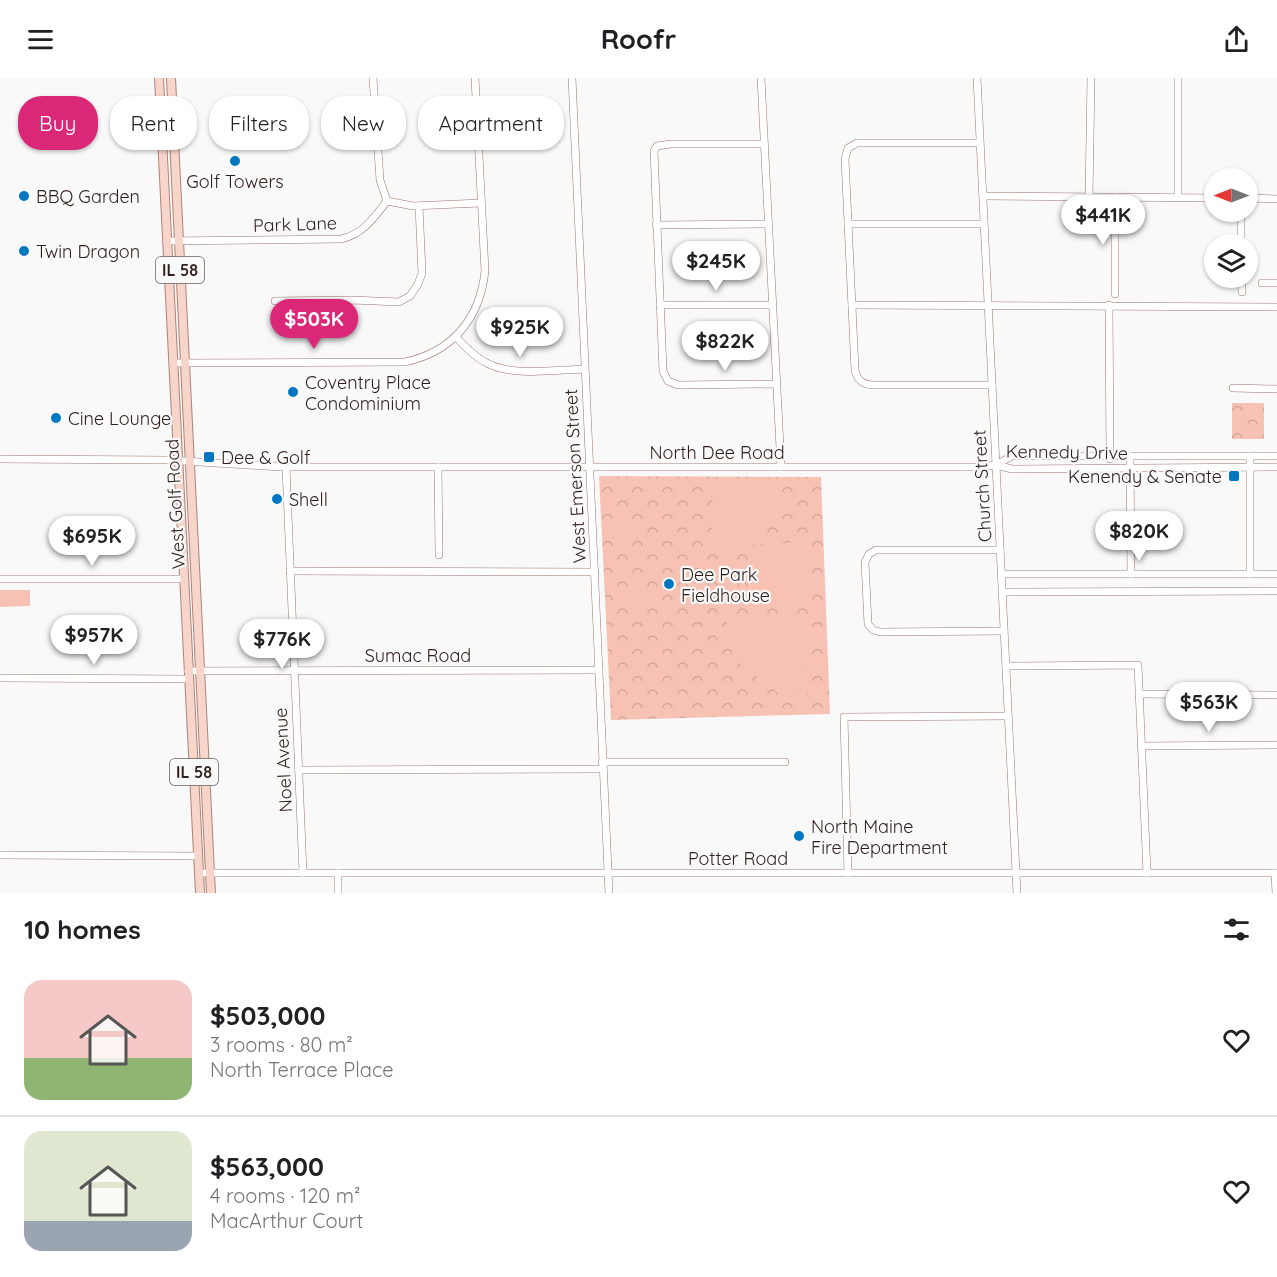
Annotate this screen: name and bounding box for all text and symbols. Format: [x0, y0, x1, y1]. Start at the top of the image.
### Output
text: Roofr [601, 22, 676, 56]
icon: menu [24, 23, 57, 56]
icon: share [1220, 23, 1253, 56]
chip: Buy [18, 96, 98, 150]
chip: Rent [110, 96, 197, 150]
chip: Filters [209, 96, 309, 150]
chip: New [321, 96, 406, 150]
chip: Apartment [418, 96, 564, 150]
marker: Golf Towers [228, 154, 242, 168]
north arrow [1204, 168, 1258, 222]
map controls [1204, 168, 1258, 288]
place label: Golf Towers [186, 170, 284, 193]
place label: BBQ Garden [36, 185, 140, 208]
marker: BBQ Garden [17, 189, 31, 203]
pin: $441K [1061, 195, 1145, 246]
text: $441K [1075, 202, 1131, 227]
street label: Park Lane [253, 211, 337, 237]
button: layers [1204, 234, 1258, 288]
place label: Twin Dragon [36, 240, 140, 263]
pin: $245K [674, 241, 758, 292]
marker: Twin Dragon [17, 244, 31, 258]
text: $245K [686, 248, 746, 273]
road number: IL 58 [156, 257, 204, 283]
pin: $503K [272, 299, 356, 350]
text: $503K [284, 306, 344, 331]
pin: $925K [478, 307, 562, 358]
text: $925K [490, 314, 550, 339]
pin: $822K [683, 321, 767, 372]
text: $822K [696, 328, 754, 353]
place label: Coventry Place Condominium [305, 371, 431, 415]
marker: Coventry Place Condominium [286, 385, 300, 399]
street label: West Emerson Street [559, 388, 591, 564]
place label: Cine Lounge [68, 407, 171, 430]
marker: Cine Lounge [49, 411, 63, 425]
street label: Church Street [968, 429, 996, 543]
street label: West Golf Road [160, 438, 190, 570]
street label: Kennedy Drive [1006, 439, 1128, 465]
street label: North Dee Road [649, 441, 785, 464]
place label: Dee & Golf [221, 446, 311, 469]
marker: Dee & Golf [202, 450, 216, 464]
place label: Kenendy & Senate [1068, 465, 1222, 488]
marker: Kenendy & Senate [1227, 469, 1241, 483]
place label: Shell [289, 488, 328, 511]
marker: Shell [270, 492, 284, 506]
pin: $820K [1097, 511, 1181, 562]
pin: $695K [50, 516, 134, 567]
text: $820K [1109, 518, 1169, 543]
text: $695K [63, 523, 121, 548]
place label: Dee Park Fieldhouse [681, 563, 770, 607]
marker: Dee Park Fieldhouse [662, 577, 676, 591]
pin: $957K [52, 615, 136, 666]
pin: $776K [240, 619, 324, 670]
text: $957K [65, 622, 123, 647]
text: $776K [253, 626, 311, 651]
street label: Sumac Road [365, 644, 471, 667]
pin: $563K [1167, 682, 1251, 733]
text: $563K [1180, 689, 1238, 714]
street label: Noel Avenue [269, 707, 297, 813]
road number: IL 58 [170, 759, 218, 785]
place label: North Maine Fire Department [811, 815, 948, 859]
marker: North Maine Fire Department [792, 829, 806, 843]
street label: Potter Road [688, 847, 788, 870]
text: 10 homes [24, 913, 141, 946]
icon: filters [1220, 913, 1253, 946]
text: $503,000 [210, 999, 325, 1032]
icon: home [72, 1004, 144, 1076]
icon: heart [1220, 1024, 1253, 1057]
text: 3 rooms · 80 m² [210, 1032, 353, 1057]
text: North Terrace Place [210, 1057, 394, 1082]
text: $563,000 [210, 1150, 324, 1183]
icon: home [72, 1155, 144, 1227]
icon: heart [1220, 1175, 1253, 1208]
text: 4 rooms · 120 m² [210, 1183, 360, 1208]
text: MacArthur Court [210, 1208, 363, 1233]

